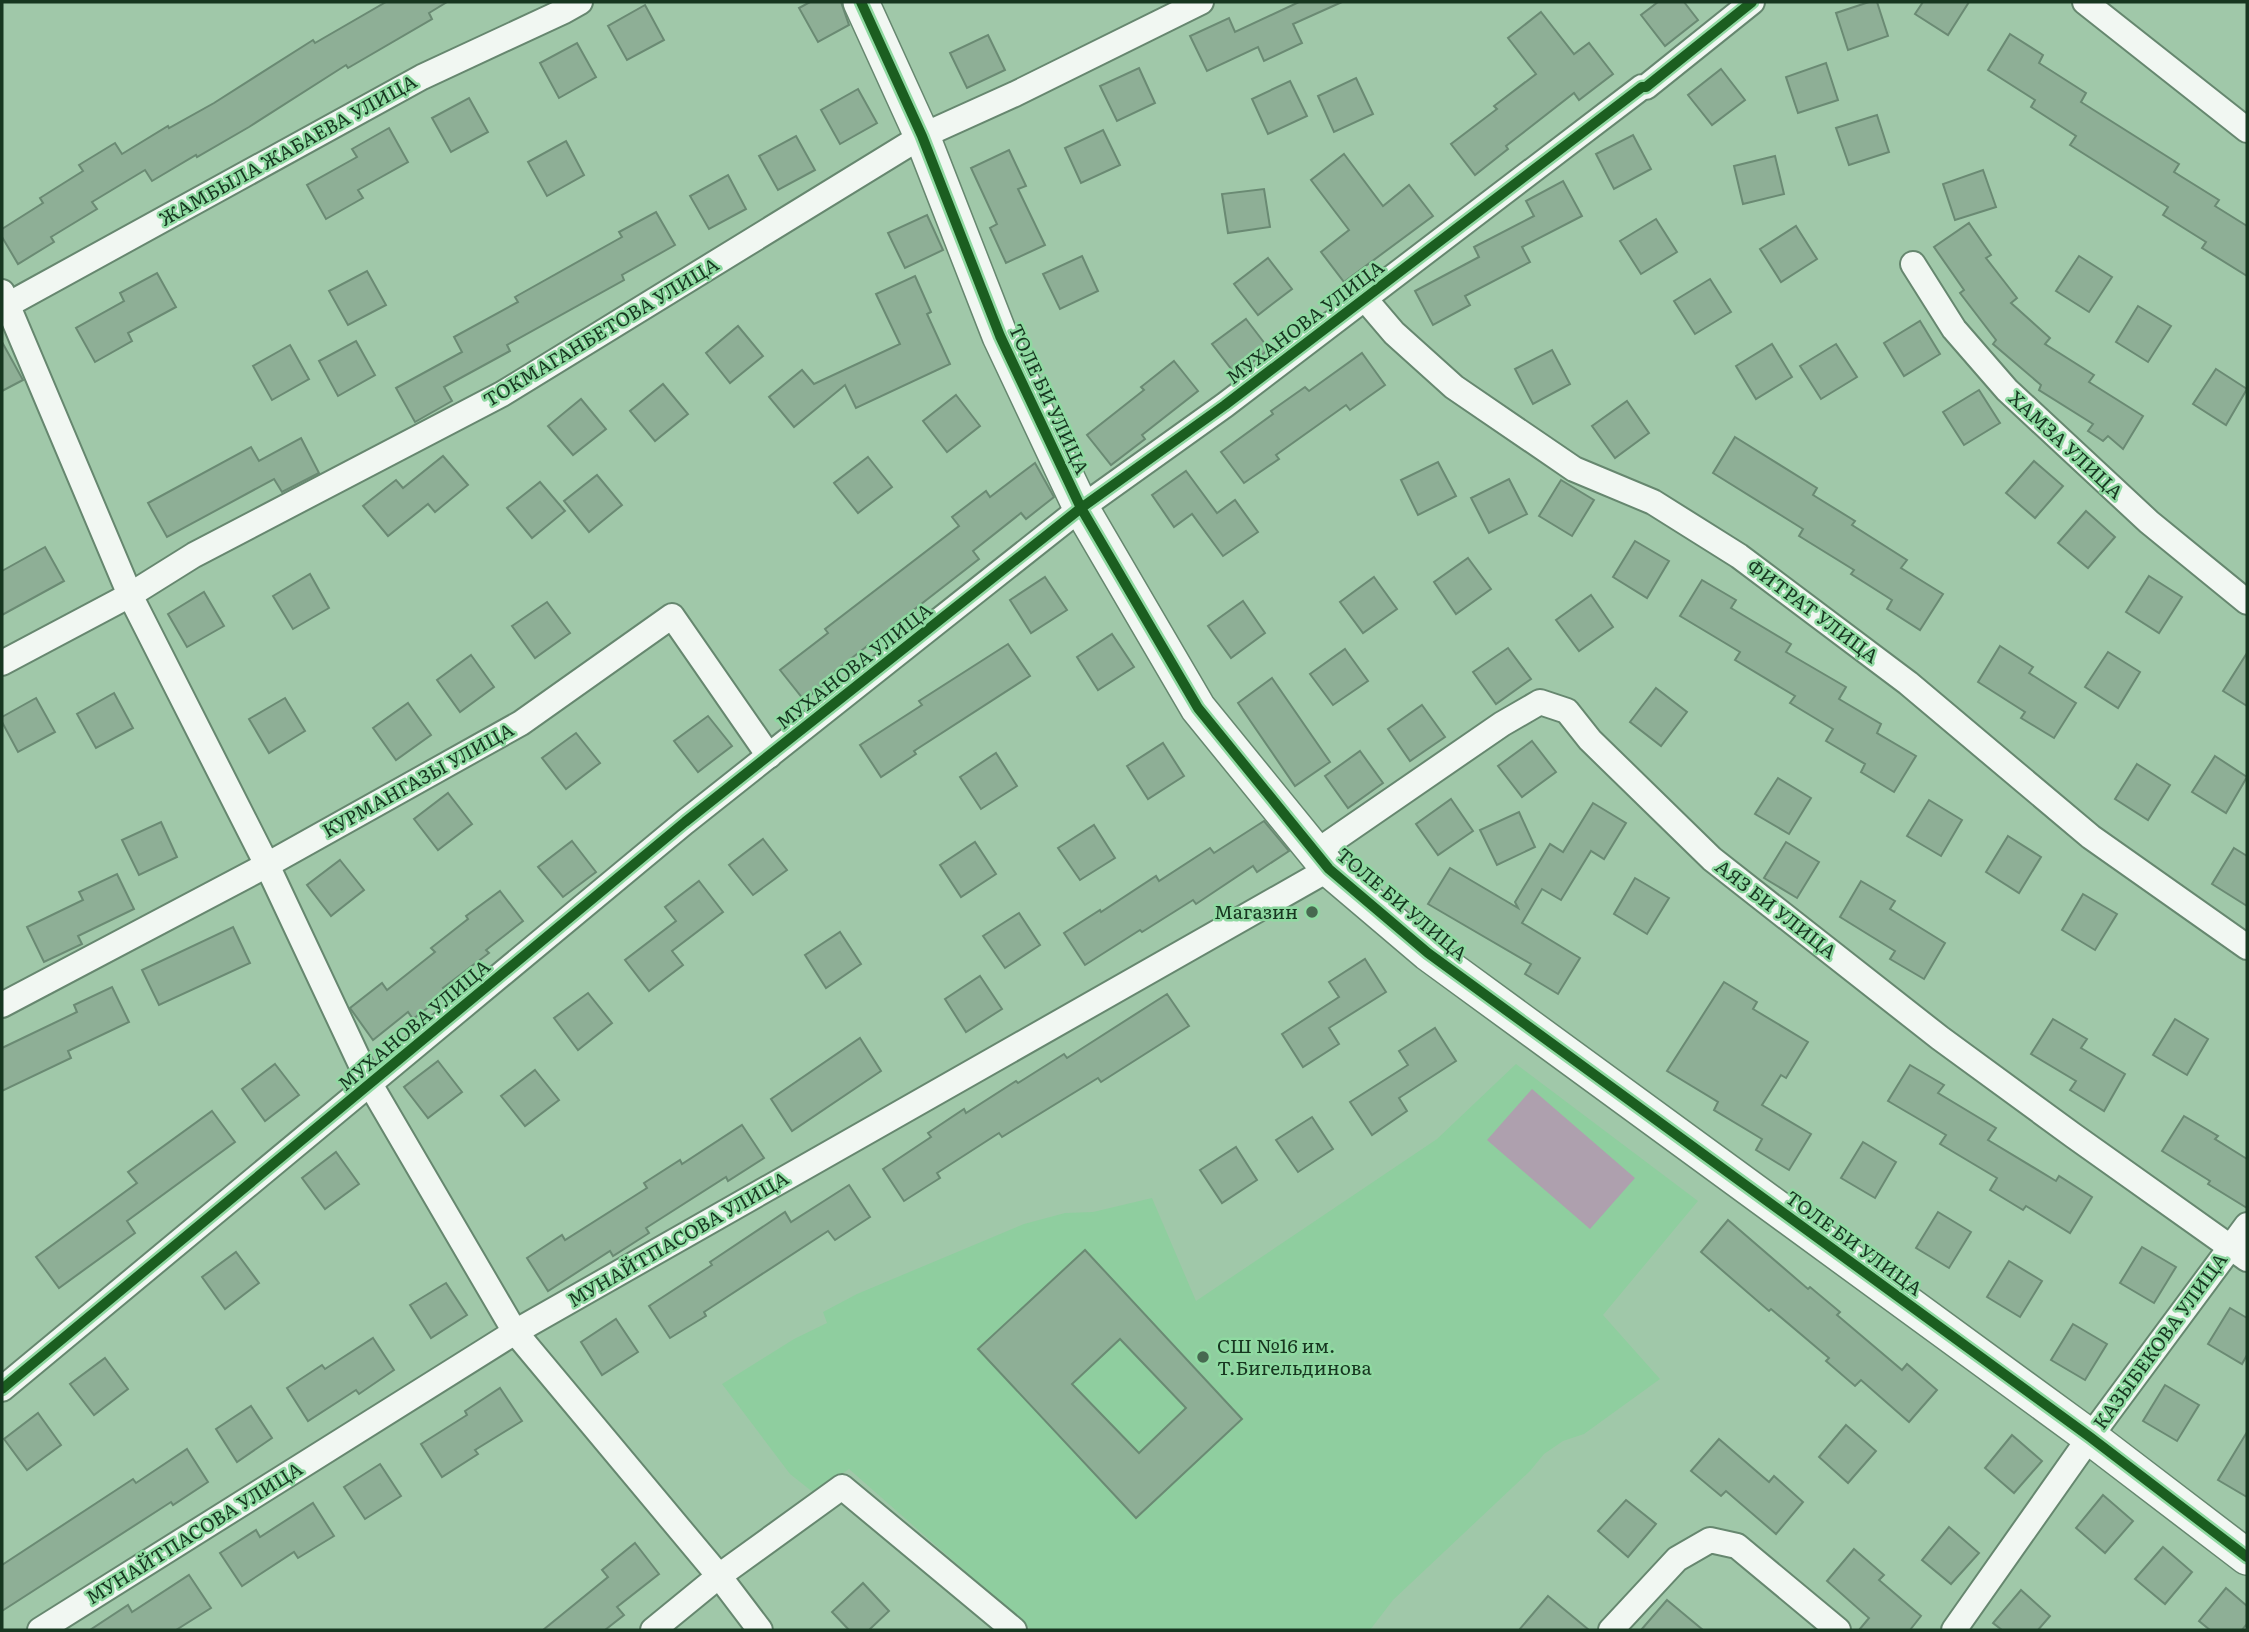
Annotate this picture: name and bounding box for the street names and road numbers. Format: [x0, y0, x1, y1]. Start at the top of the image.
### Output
street label: ЖАМБЫЛА ЖАБАЕВА УЛИЦА [154, 66, 421, 232]
street label: ТОКМАГАНБЕТОВА УЛИЦА [477, 249, 724, 413]
street label: МУХАНОВА УЛИЦА [1220, 252, 1389, 390]
street label: ТОЛЕ БИ УЛИЦА [1003, 319, 1097, 478]
street label: ХАМЗА УЛИЦА [2003, 384, 2130, 505]
street label: ФИТРАТ УЛИЦА [1742, 551, 1885, 669]
street label: МУХАНОВА УЛИЦА [769, 595, 937, 735]
street label: КУРМАНГАЗЫ УЛИЦА [317, 715, 518, 844]
street label: ТОЛЕ БИ УЛИЦА [1331, 840, 1474, 966]
street label: АЯЗ БИ УЛИЦА [1710, 852, 1843, 965]
street label: МУХАНОВА УЛИЦА [331, 952, 496, 1096]
street label: МУНАЙТПАСОВА УЛИЦА [562, 1163, 793, 1313]
street label: ТОЛЕ БИ УЛИЦА [1780, 1183, 1929, 1302]
street label: КАЗЫБЕКОВА УЛИЦА [2085, 1246, 2233, 1435]
street label: МУНАЙТПАСОВА УЛИЦА [80, 1454, 307, 1610]

